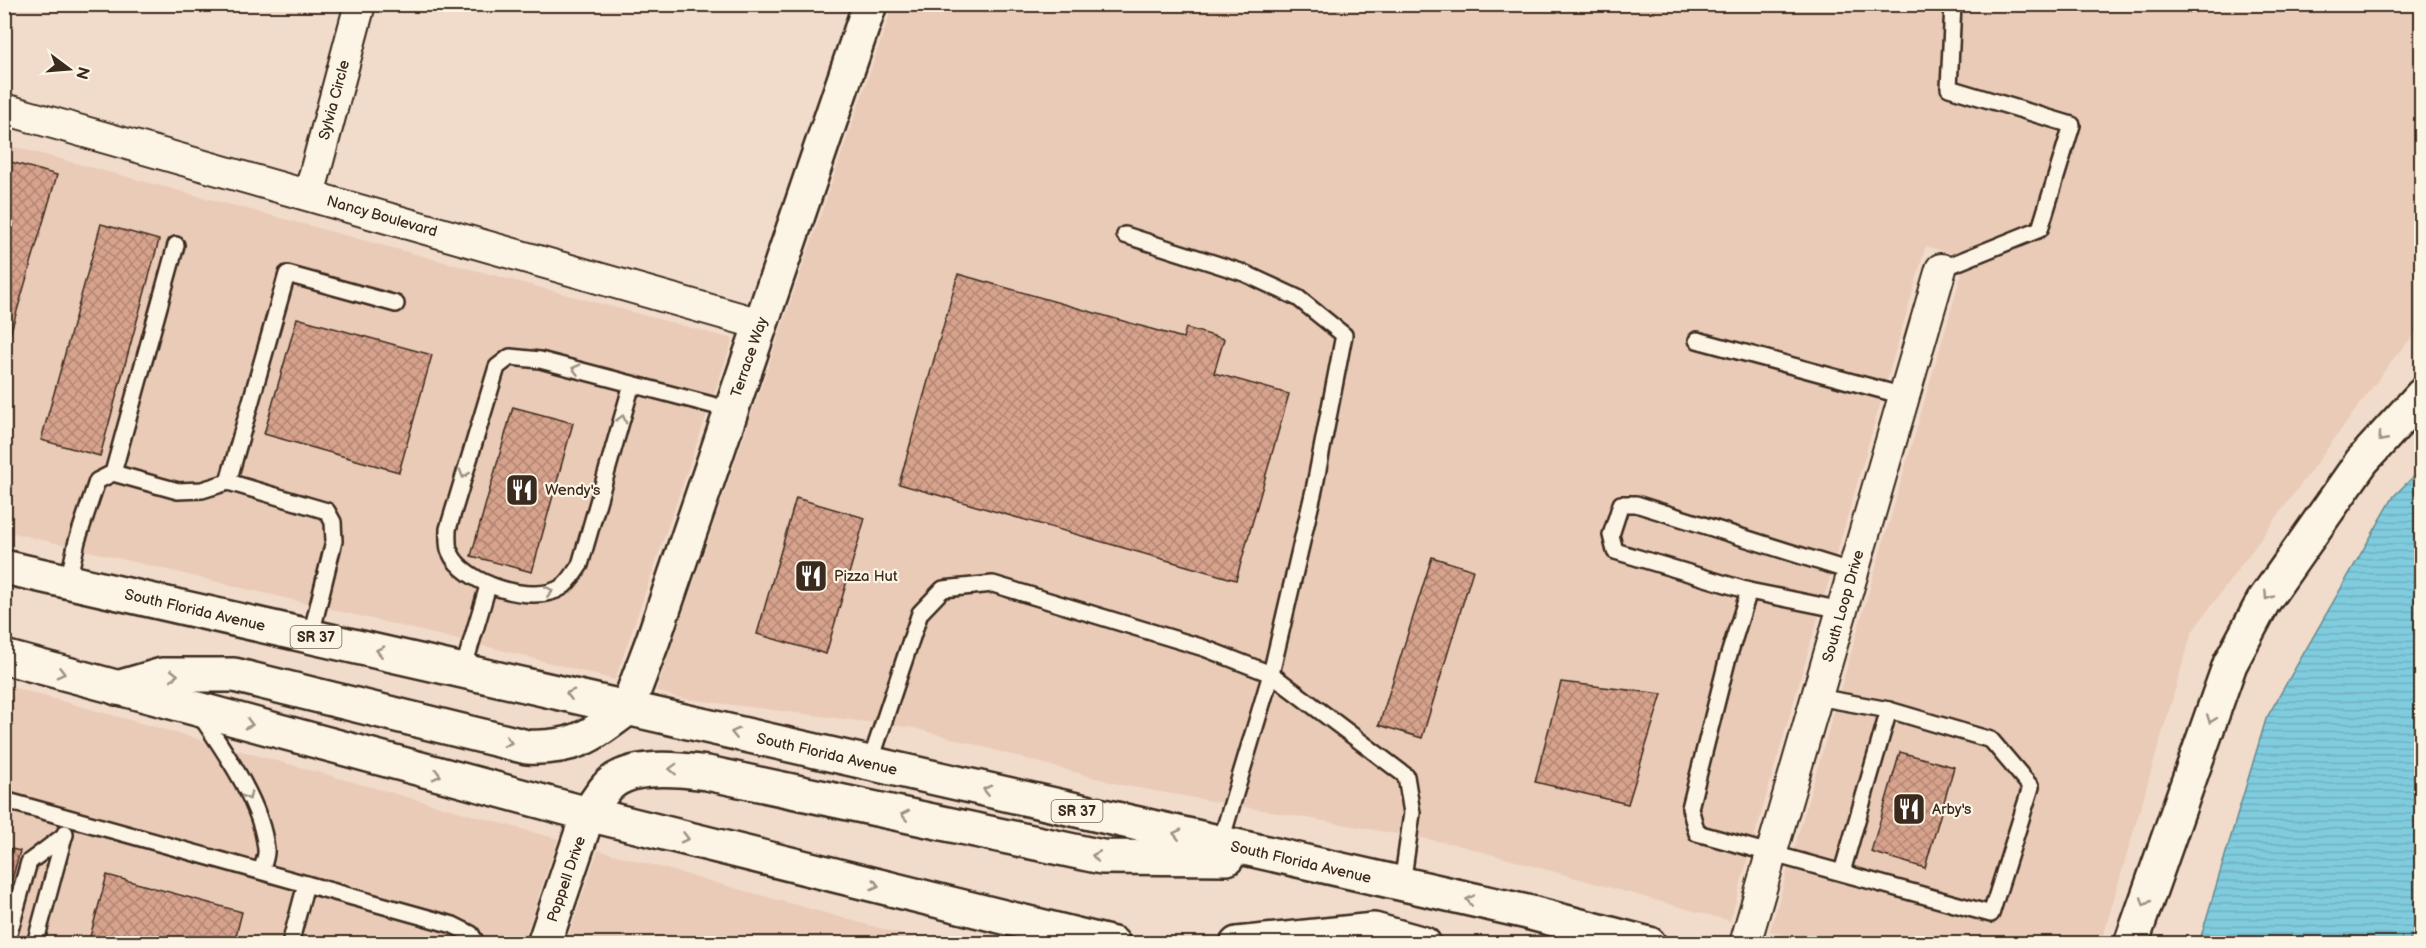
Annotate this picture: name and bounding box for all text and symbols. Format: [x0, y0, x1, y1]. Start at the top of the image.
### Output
north arrow [39, 39, 99, 99]
street label: Sylvia Circle [315, 58, 354, 142]
text: N [71, 64, 93, 81]
street label: Nancy Boulevard [324, 192, 439, 241]
street label: Terrace Way [727, 314, 772, 400]
one-way arrow [571, 364, 581, 376]
one-way arrow [615, 414, 627, 425]
one-way arrow [2378, 431, 2389, 442]
one-way arrow [459, 468, 472, 479]
restaurant icon: Wendy's [504, 472, 540, 508]
place label: Wendy's [545, 481, 601, 500]
street label: South Loop Drive [1818, 548, 1869, 665]
restaurant icon: Pizza Hut [793, 558, 829, 594]
place label: Pizza Hut [834, 567, 898, 586]
street label: South Florida Avenue [123, 585, 267, 636]
one-way arrow [543, 585, 553, 598]
one-way arrow [2264, 589, 2275, 600]
road number: SR 37 [290, 626, 342, 648]
one-way arrow [375, 645, 385, 658]
one-way arrow [55, 666, 66, 678]
one-way arrow [169, 669, 178, 681]
one-way arrow [565, 689, 575, 702]
one-way arrow [2205, 713, 2218, 724]
one-way arrow [243, 717, 254, 729]
one-way arrow [731, 727, 741, 740]
street label: South Florida Avenue [755, 729, 899, 780]
one-way arrow [503, 735, 513, 748]
one-way arrow [668, 763, 677, 776]
one-way arrow [431, 768, 442, 780]
one-way arrow [982, 785, 992, 798]
one-way arrow [240, 789, 252, 800]
restaurant icon: Arby's [1891, 791, 1927, 827]
road number: SR 37 [1052, 800, 1102, 822]
place label: Arby's [1932, 800, 1972, 819]
one-way arrow [900, 809, 910, 822]
one-way arrow [1172, 828, 1182, 841]
one-way arrow [680, 831, 690, 844]
street label: Poppell Drive [543, 834, 590, 925]
street label: South Florida Avenue [1229, 837, 1373, 888]
one-way arrow [1091, 850, 1101, 862]
one-way arrow [870, 877, 880, 890]
one-way arrow [1465, 894, 1475, 907]
one-way arrow [2140, 897, 2153, 907]

